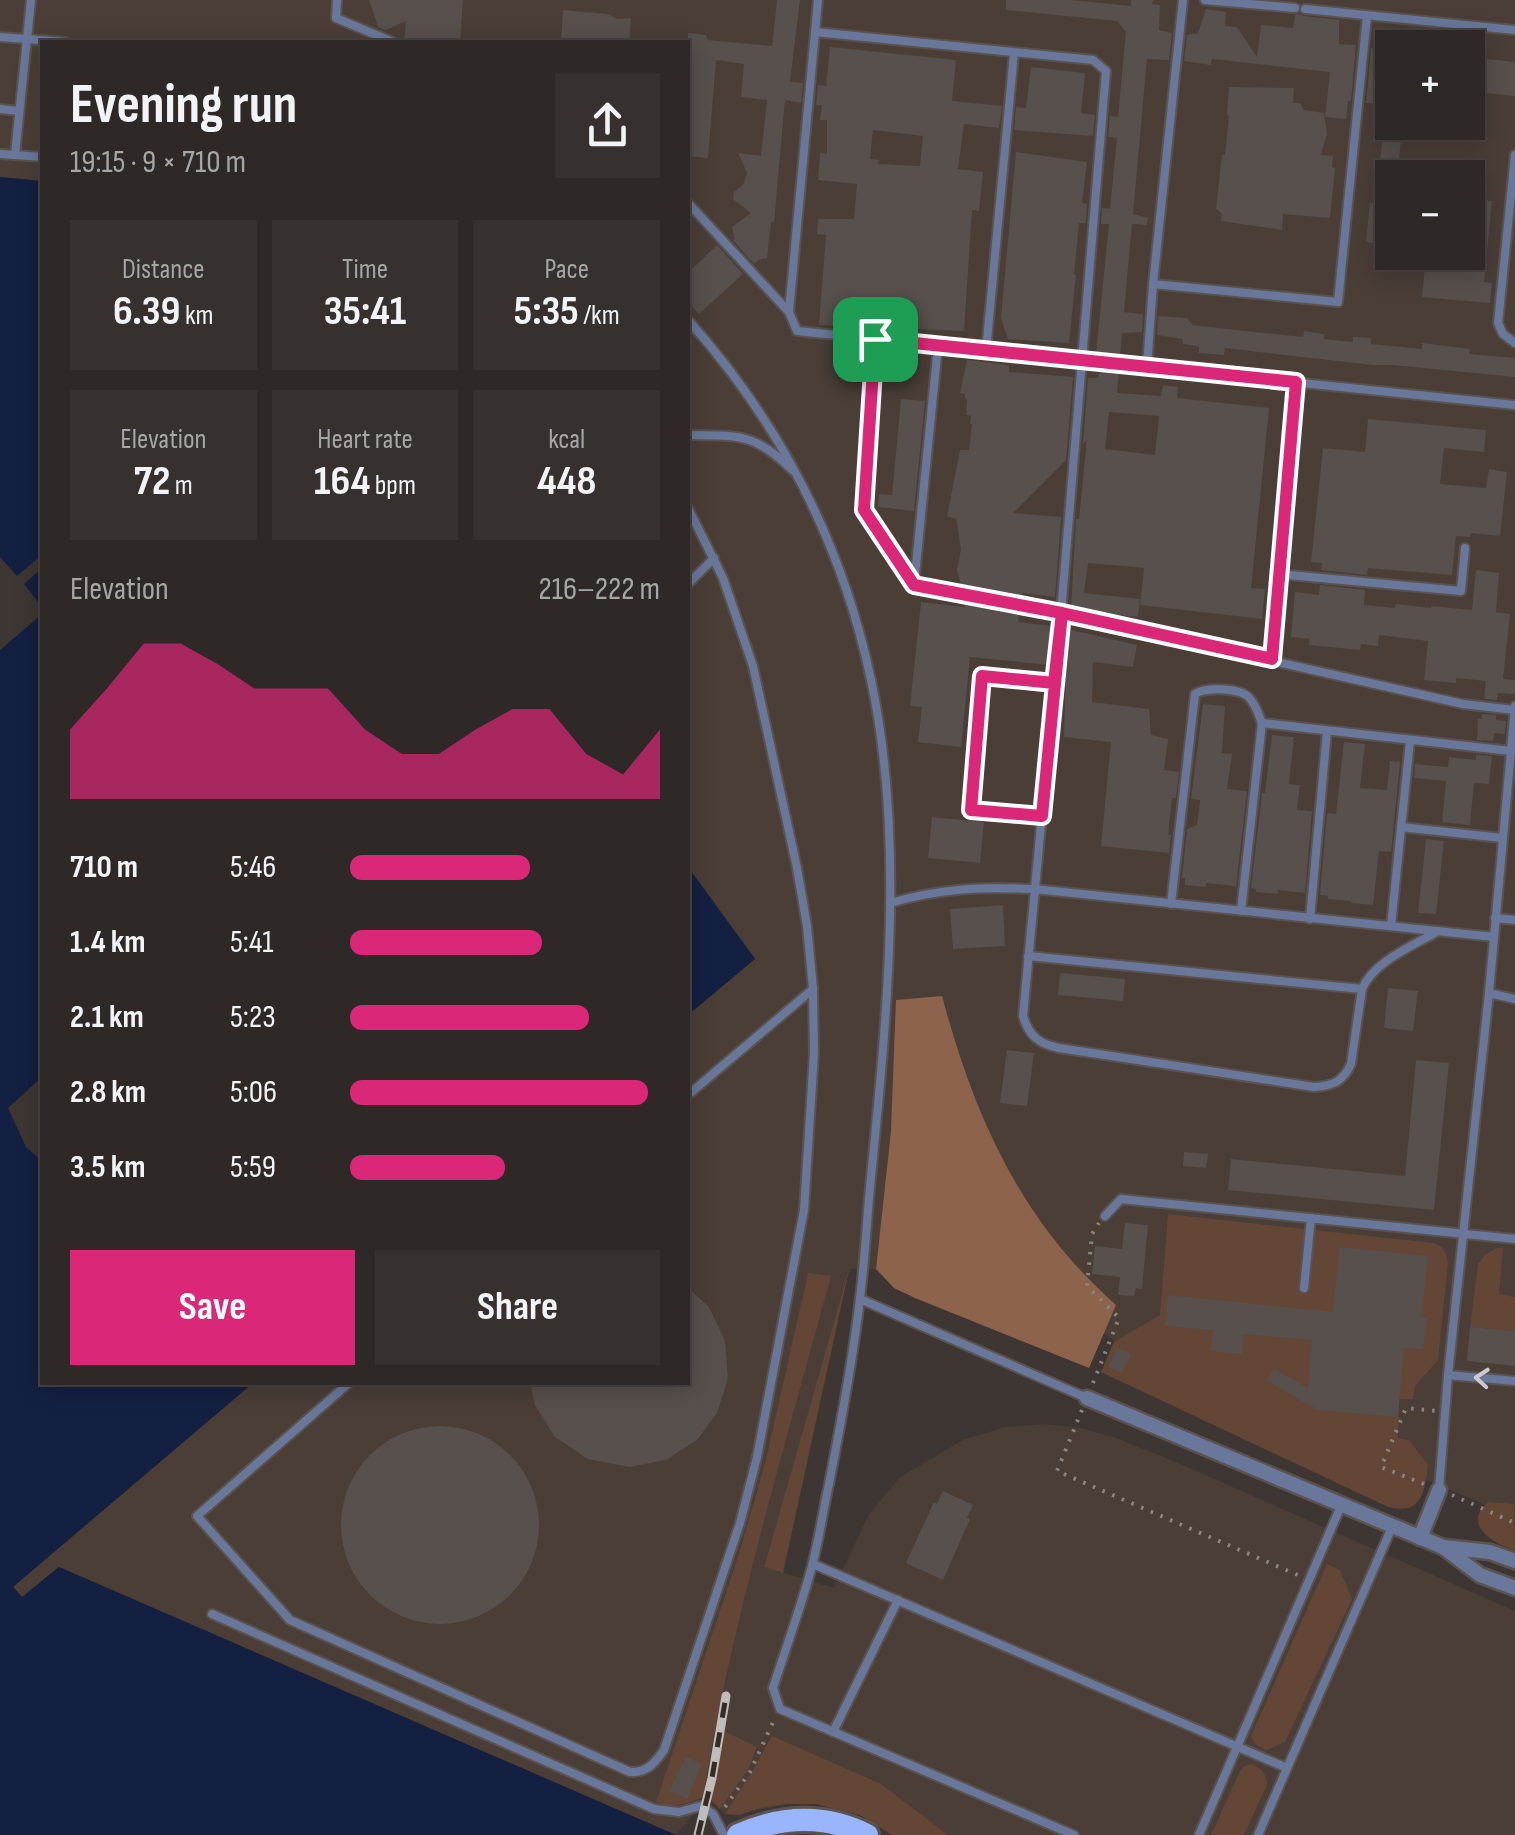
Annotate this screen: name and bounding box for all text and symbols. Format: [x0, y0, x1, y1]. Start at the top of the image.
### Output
map controls [1375, 30, 1485, 270]
button: + [1375, 30, 1485, 140]
text: Evening run [70, 72, 297, 139]
button: share [555, 73, 660, 178]
text: 19:15 · 9 × 710 m [70, 143, 246, 182]
button: − [1375, 160, 1485, 270]
text: Distance [122, 253, 205, 286]
text: Time [342, 253, 388, 286]
text: Pace [544, 253, 589, 286]
text: 6.39 [113, 286, 180, 337]
text: 35:41 [324, 286, 406, 337]
text: 5:35 [514, 286, 579, 337]
pin [833, 297, 918, 382]
text: km [180, 299, 214, 332]
text: /km [579, 299, 620, 332]
icon: arrive [848, 312, 903, 367]
text: Elevation [120, 423, 207, 456]
text: Heart rate [317, 423, 413, 456]
text: kcal [548, 423, 585, 456]
text: 72 [134, 456, 170, 507]
text: 164 [314, 456, 370, 507]
text: 448 [537, 456, 596, 507]
text: m [170, 469, 193, 502]
text: bpm [370, 469, 416, 502]
text: Elevation [70, 570, 169, 609]
text: 216–222 m [538, 570, 660, 609]
text: 710 m [70, 848, 138, 887]
text: 5:46 [230, 848, 276, 887]
text: 1.4 km [70, 923, 145, 962]
text: 5:41 [230, 923, 274, 962]
text: 2.1 km [70, 998, 144, 1037]
text: 5:23 [230, 998, 276, 1037]
text: 2.8 km [70, 1073, 146, 1112]
text: 5:06 [230, 1073, 277, 1112]
text: 3.5 km [70, 1148, 145, 1187]
text: 5:59 [230, 1148, 276, 1187]
button: Save [70, 1250, 355, 1365]
button: Share [375, 1250, 660, 1365]
one-way arrow [1473, 1367, 1489, 1389]

